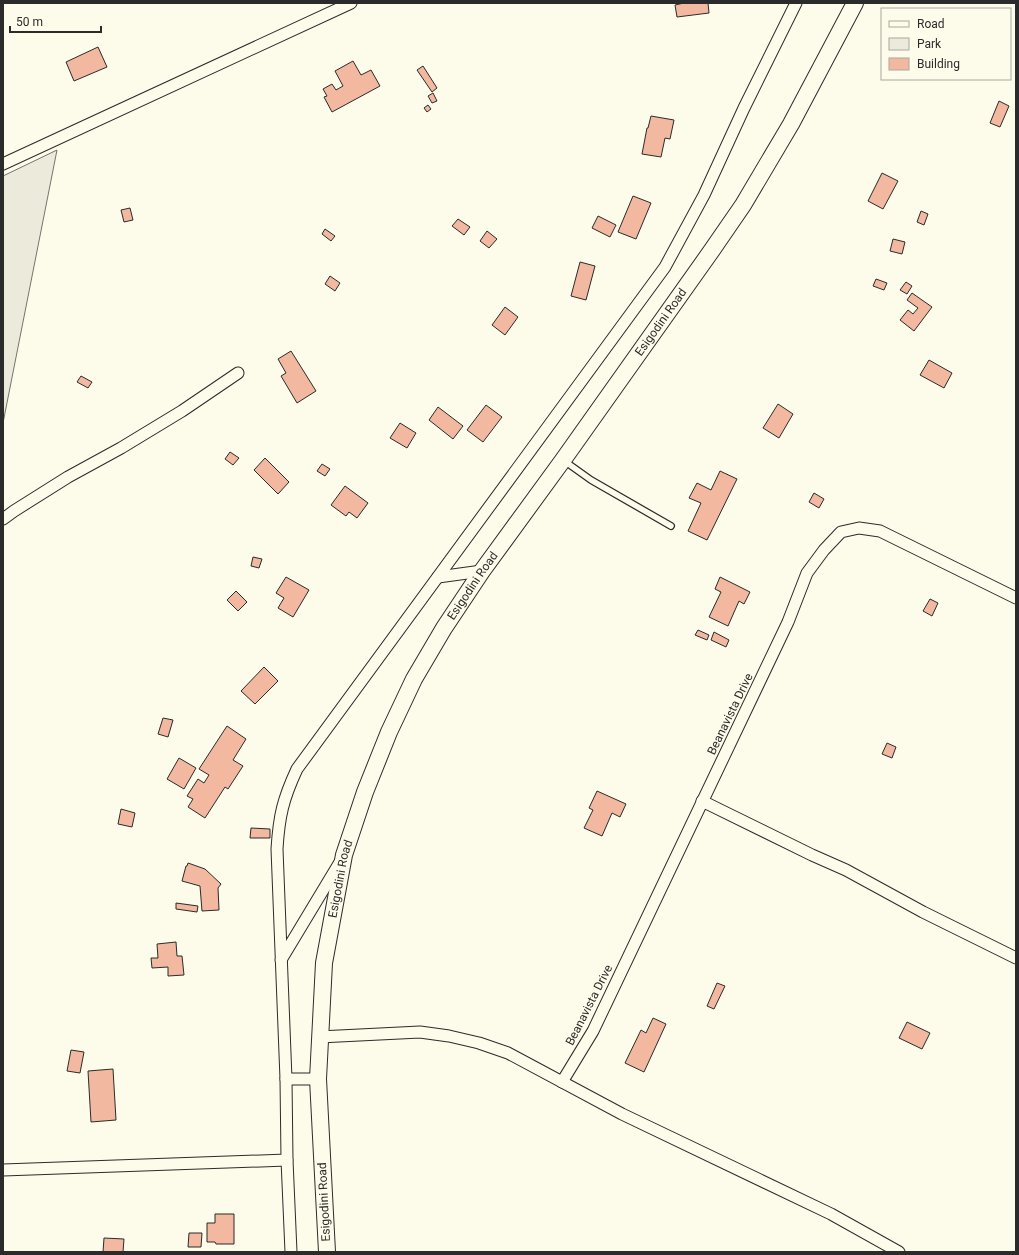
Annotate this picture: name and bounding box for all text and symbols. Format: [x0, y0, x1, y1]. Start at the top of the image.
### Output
scale bar [10, 8, 101, 34]
legend [881, 8, 1011, 80]
text: 50 m [16, 15, 43, 29]
text: Road [917, 17, 945, 31]
text: Park [917, 37, 942, 51]
text: Building [917, 57, 960, 71]
street label: Esigodini Road [632, 286, 689, 359]
street label: Esigodini Road [444, 549, 501, 622]
street label: Beanavista Drive [704, 671, 756, 757]
street label: Esigodini Road [325, 838, 356, 919]
street label: Beanavista Drive [563, 962, 615, 1048]
street label: Esigodini Road [315, 1162, 333, 1242]

